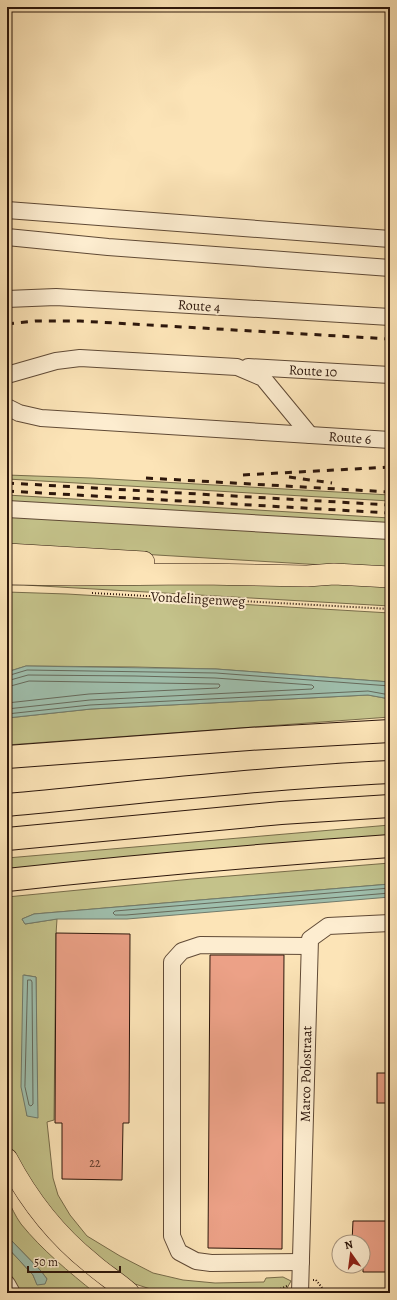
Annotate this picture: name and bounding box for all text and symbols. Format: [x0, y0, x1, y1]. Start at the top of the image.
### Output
street label: Route 4 [177, 295, 221, 317]
street label: Route 10 [288, 360, 338, 382]
street label: Route 6 [328, 427, 372, 449]
street label: Vondelingenweg [149, 587, 246, 611]
street label: Marco Polostraat [296, 1025, 316, 1122]
house number: 22 [89, 1155, 101, 1171]
north arrow [331, 1234, 371, 1274]
text: N [343, 1237, 354, 1253]
scale bar [28, 1248, 120, 1274]
text: 50 m [34, 1254, 58, 1270]

